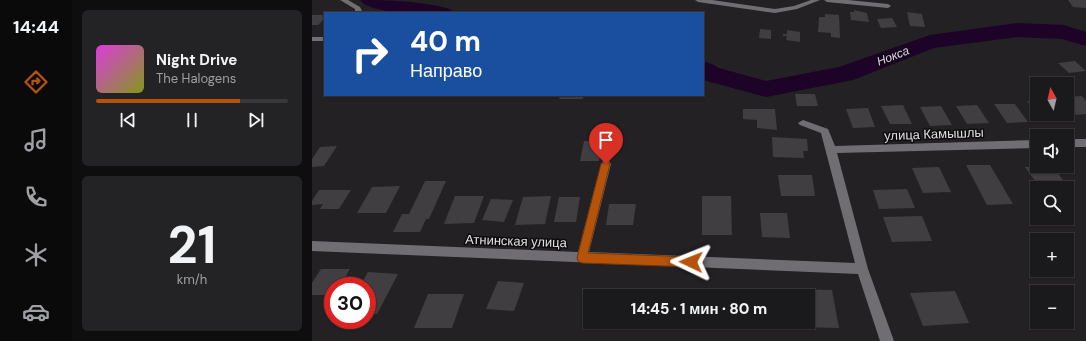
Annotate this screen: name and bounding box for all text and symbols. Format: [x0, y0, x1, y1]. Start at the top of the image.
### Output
text: 14:44 [13, 15, 59, 39]
text: 40 m [410, 23, 481, 60]
icon: right [344, 28, 396, 80]
water label: Нокса [874, 42, 912, 69]
text: Night Drive [156, 50, 237, 70]
text: Направо [410, 59, 482, 83]
icon: directions [22, 68, 50, 96]
text: The Halogens [156, 70, 236, 87]
north arrow [1030, 77, 1074, 121]
map controls [1030, 77, 1074, 329]
icon: previous [117, 109, 139, 131]
icon: pause [181, 109, 203, 131]
icon: next [245, 109, 267, 131]
pin [589, 123, 623, 164]
street label: улица Камышлы [884, 124, 984, 144]
icon: music [22, 126, 50, 154]
icon: arrive [595, 129, 617, 151]
button: sound [1030, 129, 1074, 173]
button: search [1030, 181, 1074, 225]
icon: phone [22, 183, 50, 211]
text: 21 [168, 211, 216, 279]
street label: Атнинская улица [465, 231, 568, 251]
button: + [1030, 233, 1074, 277]
icon: climate [22, 241, 50, 269]
position arrow [670, 241, 712, 283]
text: km/h [177, 271, 207, 288]
speed limit sign: 30 [324, 277, 376, 329]
button: − [1030, 285, 1074, 329]
icon: car [22, 298, 50, 326]
text: 14:45 · 1 мин · 80 m [631, 299, 767, 319]

